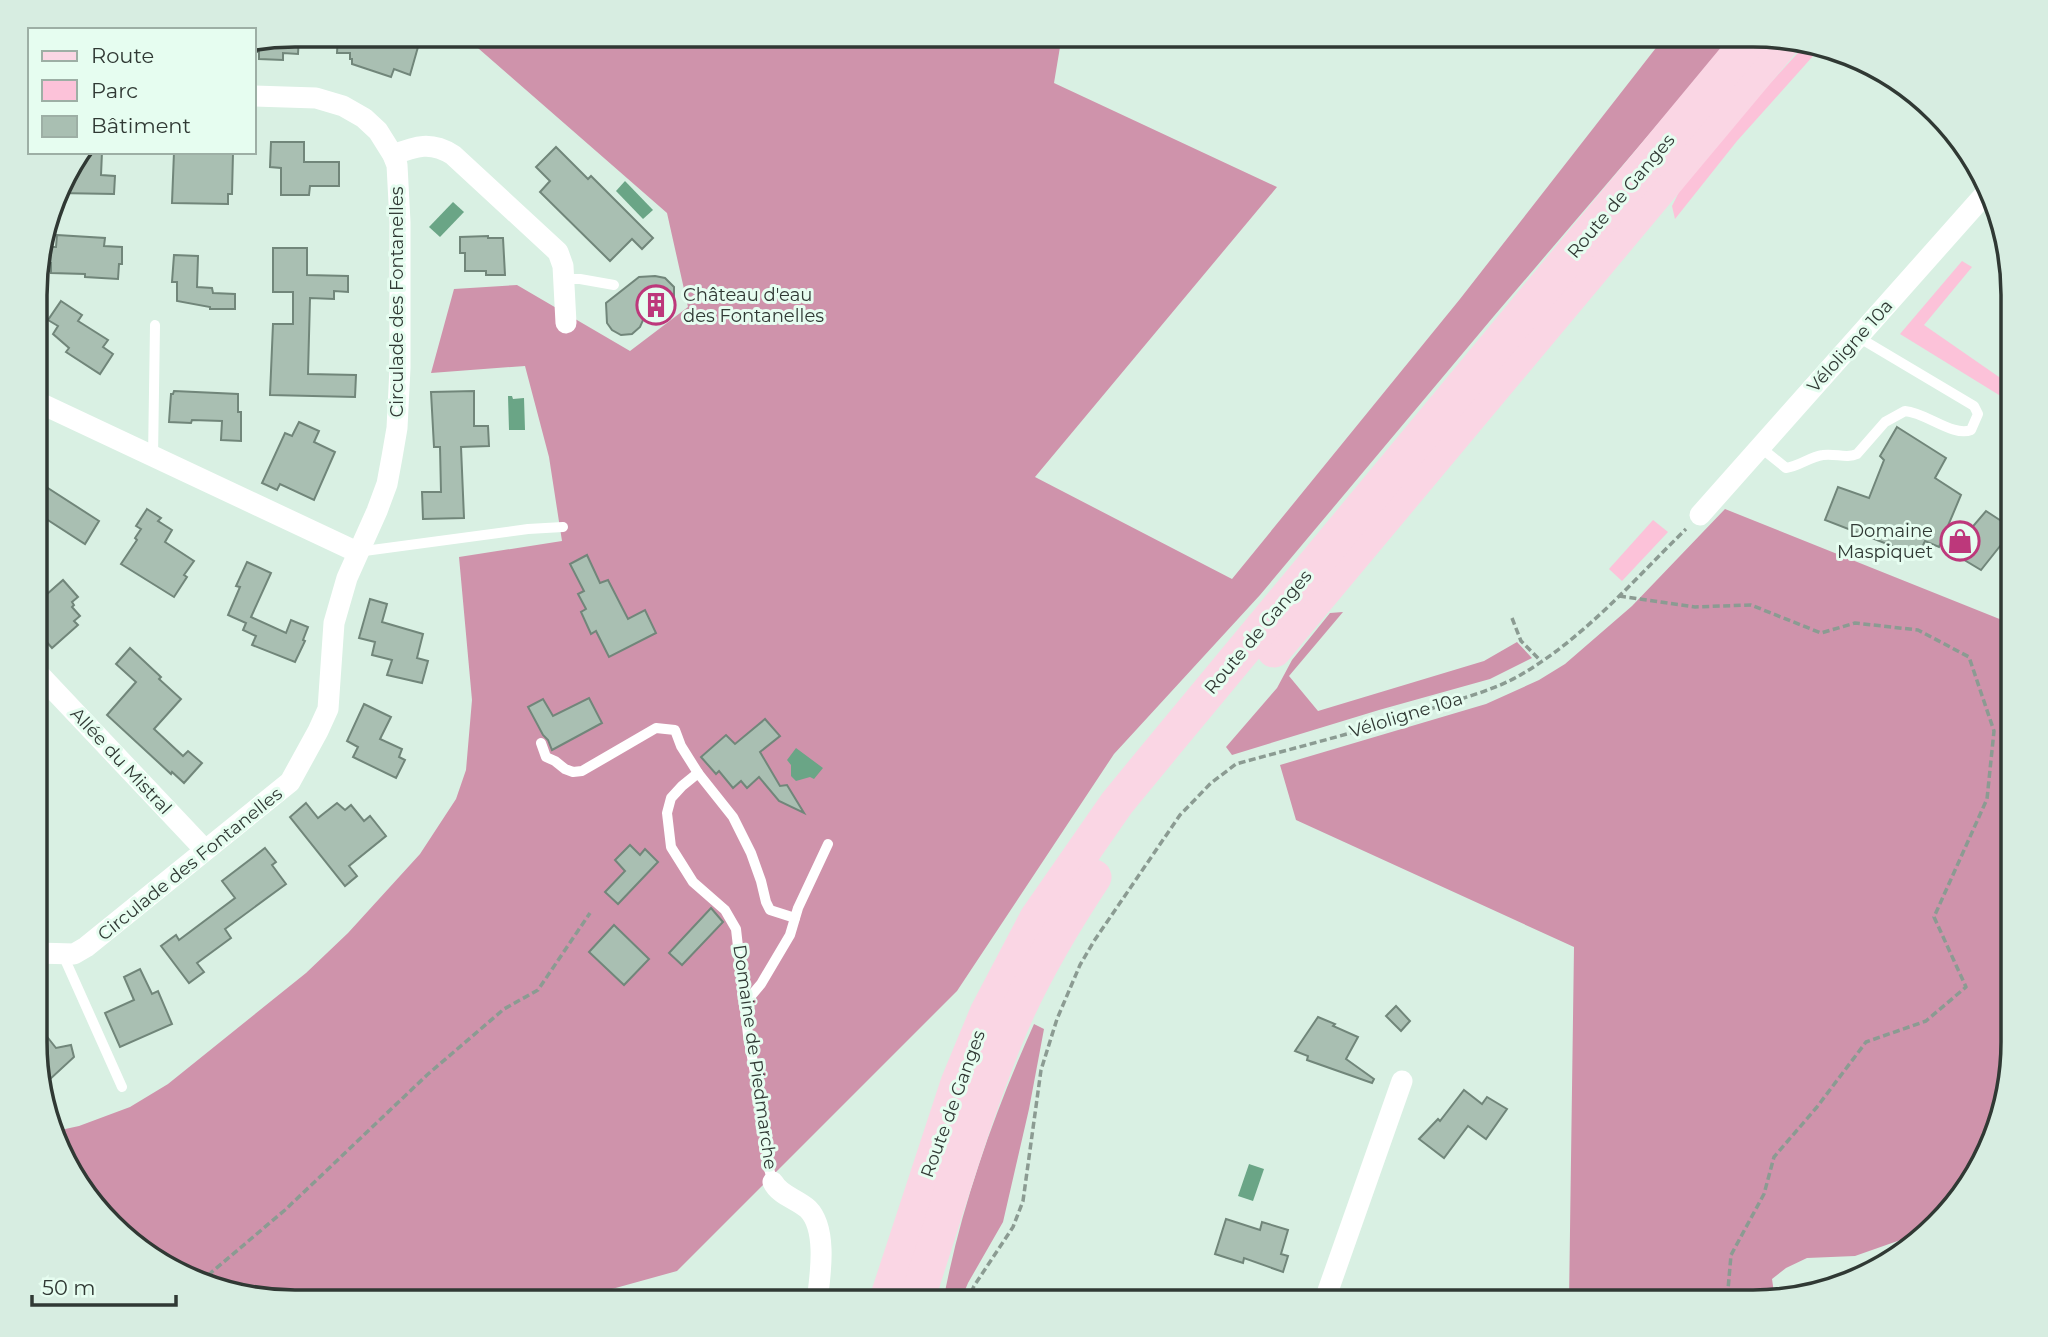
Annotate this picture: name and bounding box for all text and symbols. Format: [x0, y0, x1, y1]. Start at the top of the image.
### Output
legend [28, 28, 256, 154]
text: Route [91, 43, 154, 68]
text: Parc [91, 78, 138, 103]
text: Bâtiment [91, 113, 191, 138]
street label: Route de Ganges [1563, 129, 1680, 263]
street label: Circulade des Fontanelles [386, 186, 408, 418]
building icon: Château d'eau des Fontanelles [635, 284, 677, 326]
place label: Château d'eau des Fontanelles [683, 284, 824, 327]
street label: Véloligne 10a [1803, 295, 1897, 397]
place label: Domaine Maspiquet [1837, 520, 1933, 563]
shop icon: Domaine Maspiquet [1939, 520, 1981, 562]
street label: Route de Ganges [1200, 565, 1317, 699]
street label: Véloligne 10a [1347, 687, 1465, 743]
street label: Allée du Mistral [66, 703, 176, 819]
street label: Circulade des Fontanelles [93, 783, 287, 945]
street label: Domaine de Piedmarche [728, 943, 782, 1171]
street label: Route de Ganges [916, 1027, 990, 1181]
scale bar [32, 1264, 175, 1308]
text: 50 m [42, 1275, 96, 1300]

